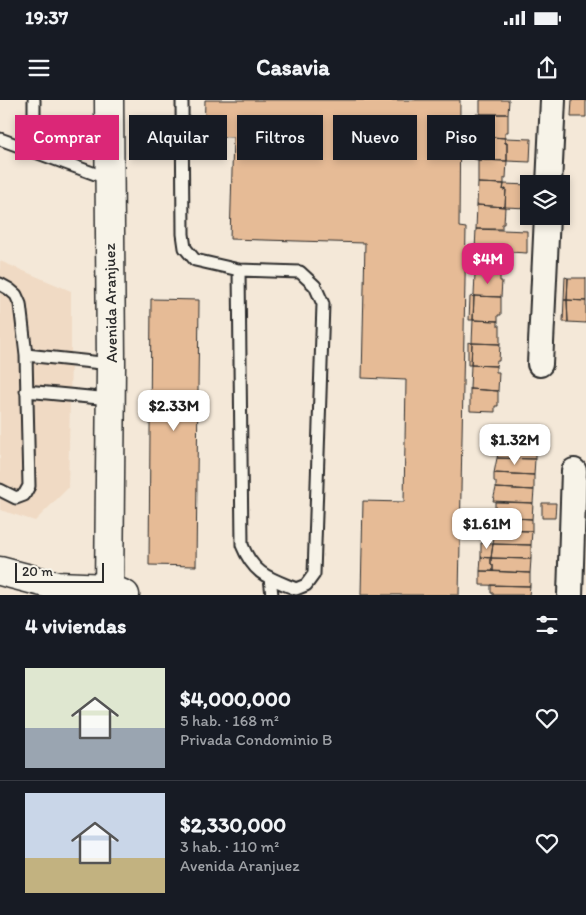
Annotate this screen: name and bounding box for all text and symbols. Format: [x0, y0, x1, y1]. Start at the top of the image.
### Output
text: 19:37 [25, 6, 68, 29]
icon: menu [25, 54, 53, 82]
text: Casavia [256, 54, 330, 81]
icon: share [533, 54, 561, 82]
chip: Comprar [15, 115, 119, 160]
chip: Alquilar [129, 115, 227, 160]
chip: Filtros [237, 115, 323, 160]
chip: Nuevo [333, 115, 417, 160]
chip: Piso [427, 115, 495, 160]
map controls [520, 175, 570, 225]
button: layers [520, 175, 570, 225]
street label: Avenida Aranjuez [100, 242, 121, 363]
pin: $4M [464, 242, 512, 285]
text: $4M [473, 249, 503, 268]
pin: $2.33M [133, 390, 215, 432]
text: $2.33M [149, 396, 199, 415]
pin: $1.32M [474, 424, 556, 466]
text: $1.32M [490, 430, 540, 449]
pin: $1.61M [446, 508, 528, 550]
text: $1.61M [463, 514, 511, 533]
scale bar [15, 560, 104, 583]
text: 20 m [22, 563, 53, 580]
icon: filters [533, 611, 561, 639]
text: 4 viviendas [25, 613, 126, 638]
text: $4,000,000 [180, 686, 291, 711]
icon: home [65, 688, 125, 748]
icon: heart [533, 704, 561, 732]
text: 5 hab. · 168 m² [180, 711, 279, 730]
text: Privada Condominio B [180, 730, 332, 749]
text: $2,330,000 [180, 812, 286, 837]
icon: home [65, 813, 125, 873]
icon: heart [533, 829, 561, 857]
text: 3 hab. · 110 m² [180, 837, 279, 856]
text: Avenida Aranjuez [180, 856, 300, 875]

